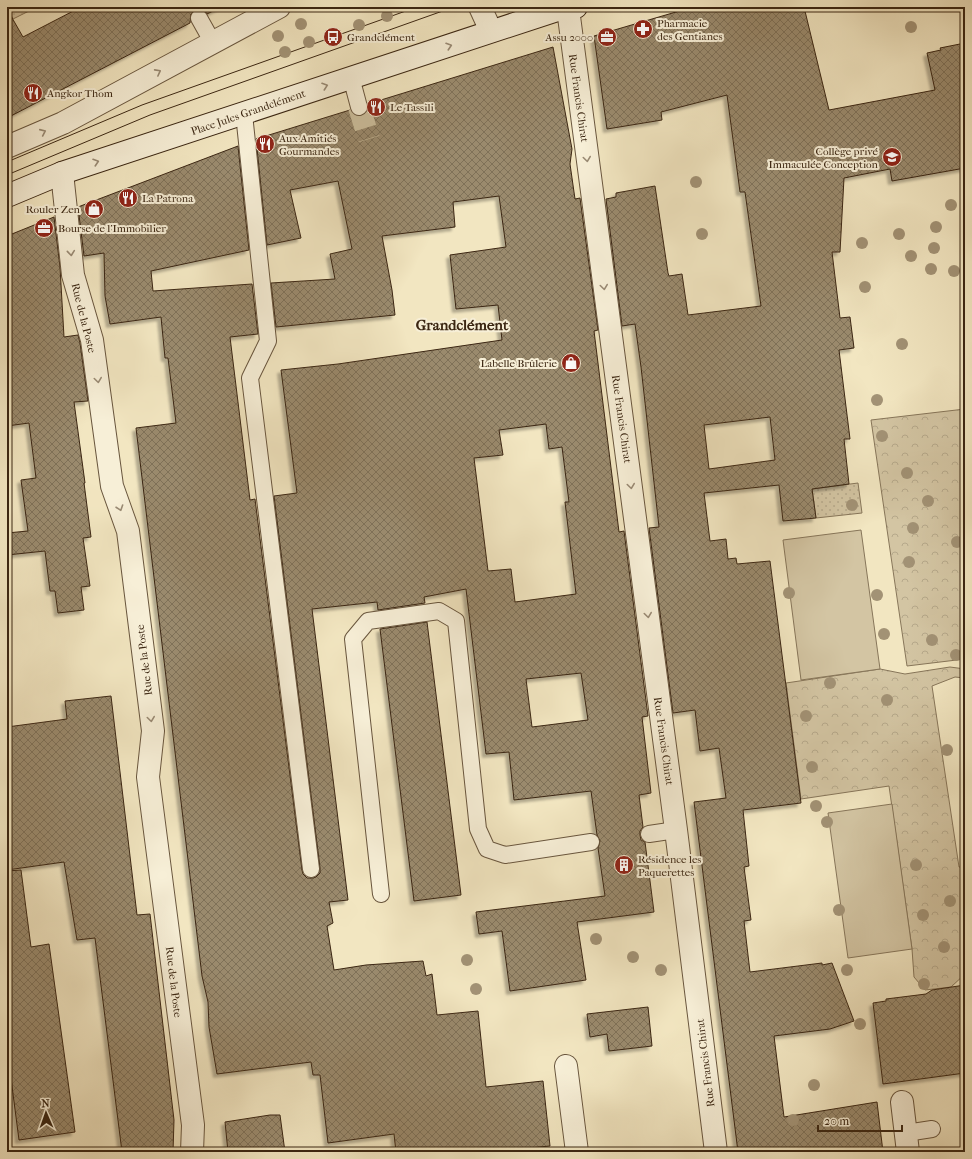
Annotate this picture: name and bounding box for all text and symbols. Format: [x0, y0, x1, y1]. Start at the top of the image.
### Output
place label: Pharmacie des Gentianes [657, 17, 722, 43]
pharmacy icon: Pharmacie des Gentianes [632, 18, 654, 40]
bus stop icon: Grandclément [322, 26, 344, 48]
office icon: Assu 2000 [596, 26, 618, 48]
place label: Grandclément [347, 31, 415, 44]
place label: Assu 2000 [544, 31, 593, 44]
one-way arrow [445, 42, 452, 50]
street label: Rue Francis Chirat [566, 53, 591, 143]
one-way arrow [154, 69, 161, 77]
restaurant icon: Angkor Thom [22, 82, 44, 104]
one-way arrow [322, 82, 329, 91]
place label: Angkor Thom [46, 87, 114, 100]
street label: Place Jules Grandclément [189, 87, 307, 138]
restaurant icon: Le Tassili [365, 96, 387, 118]
place label: Le Tassili [390, 101, 434, 114]
one-way arrow [39, 128, 46, 136]
place label: Aux Amitiés Gourmandes [278, 132, 339, 158]
restaurant icon: Aux Amitiés Gourmandes [254, 133, 276, 155]
place label: Collège privé Immaculée Conception [769, 145, 879, 171]
school or university icon: Collège privé Immaculée Conception [881, 146, 903, 168]
one-way arrow [582, 155, 591, 162]
one-way arrow [92, 158, 99, 167]
restaurant icon: La Patrona [117, 187, 139, 209]
place label: La Patrona [142, 192, 194, 205]
shop icon: Rouler Zen [83, 198, 105, 220]
place label: Rouler Zen [26, 203, 81, 216]
office icon: Bourse de l'Immobilier [33, 217, 55, 239]
place label: Bourse de l'Immobilier [58, 222, 166, 235]
one-way arrow [66, 250, 75, 256]
street label: Rue de la Poste [69, 282, 99, 355]
one-way arrow [600, 284, 609, 290]
district label: Grandclément [416, 316, 509, 334]
shop icon: Labelle Brûlerie [560, 352, 582, 374]
place label: Labelle Brûlerie [481, 357, 558, 370]
street label: Rue Francis Chirat [609, 374, 634, 464]
one-way arrow [93, 377, 102, 383]
one-way arrow [626, 483, 635, 489]
one-way arrow [115, 504, 123, 511]
one-way arrow [643, 611, 652, 618]
street label: Rue de la Poste [134, 623, 155, 696]
street label: Rue Francis Chirat [651, 696, 676, 786]
one-way arrow [146, 716, 155, 722]
place label: Résidence les Paquerettes [638, 853, 701, 879]
building icon: Résidence les Paquerettes [613, 854, 635, 876]
street label: Rue de la Poste [163, 946, 184, 1019]
street label: Rue Francis Chirat [694, 1018, 717, 1108]
north arrow [26, 1093, 66, 1133]
text: N [41, 1097, 51, 1110]
scale bar [818, 1107, 902, 1133]
text: 20 m [824, 1114, 849, 1128]

